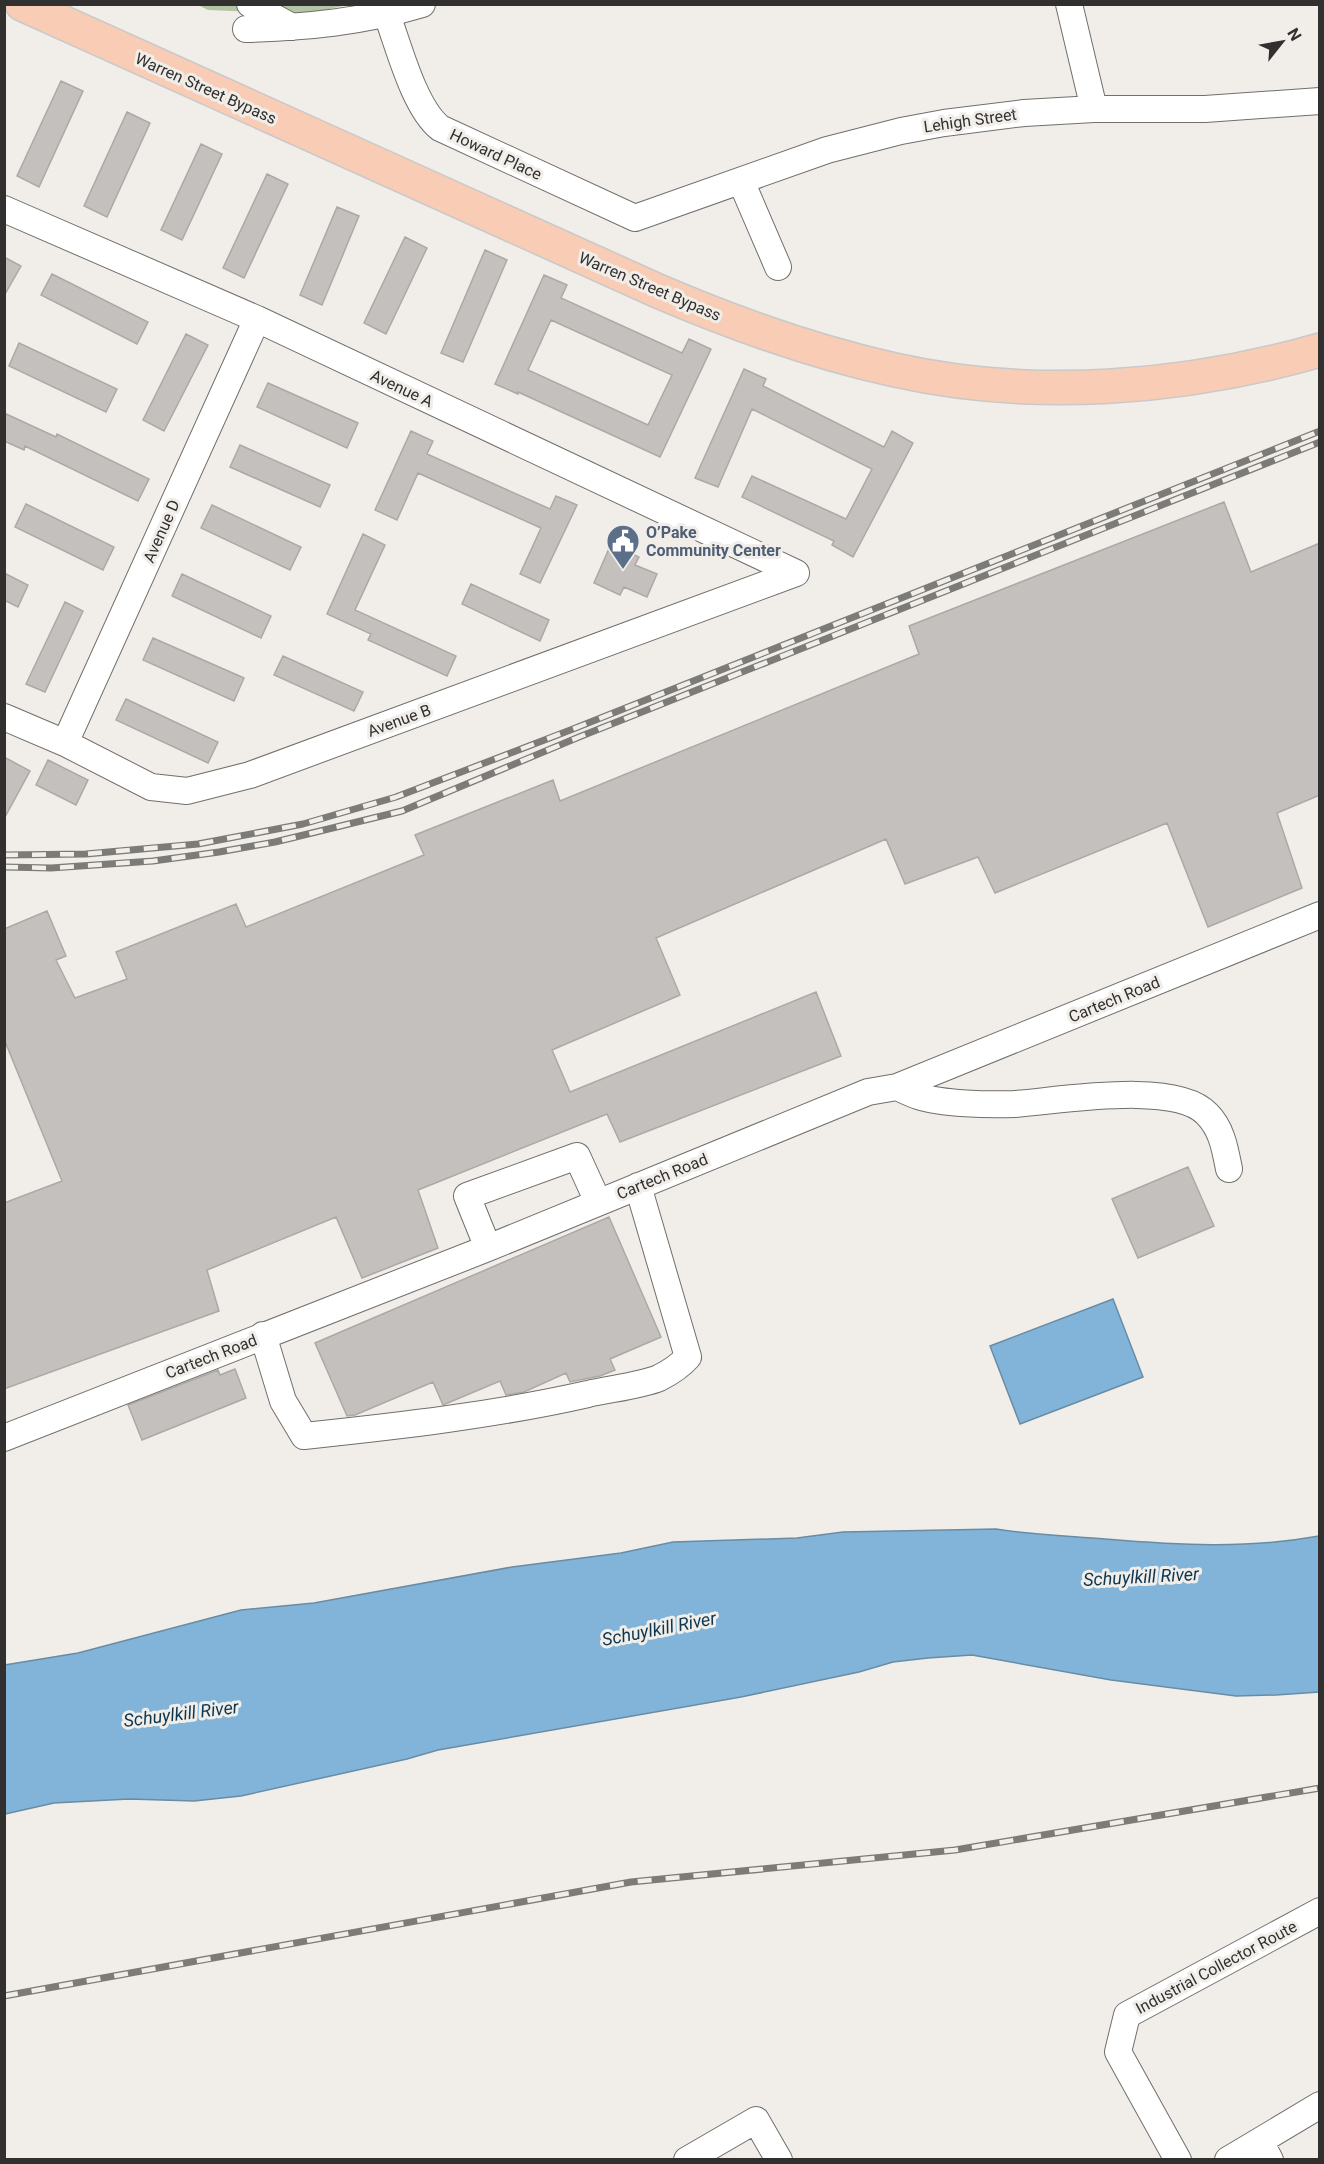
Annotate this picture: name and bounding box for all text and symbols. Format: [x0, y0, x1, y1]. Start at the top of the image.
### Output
north arrow [1252, 12, 1312, 72]
text: N [1283, 25, 1305, 44]
street label: Warren Street Bypass [132, 49, 279, 128]
street label: Lehigh Street [922, 105, 1018, 136]
street label: Howard Place [447, 125, 545, 184]
street label: Warren Street Bypass [576, 248, 724, 325]
street label: Avenue A [368, 366, 437, 411]
street label: Avenue D [139, 497, 184, 566]
public building icon: O’Pake Community Center [605, 523, 641, 570]
place label: O’Pake Community Center [646, 523, 781, 560]
street label: Avenue B [365, 700, 434, 741]
street label: Cartech Road [1066, 973, 1162, 1026]
street label: Cartech Road [614, 1150, 710, 1203]
street label: Cartech Road [163, 1330, 260, 1383]
water label: Schuylkill River [1083, 1563, 1200, 1590]
water label: Schuylkill River [600, 1607, 719, 1650]
water label: Schuylkill River [122, 1696, 241, 1731]
street label: Industrial Collector Route [1132, 1917, 1300, 2018]

